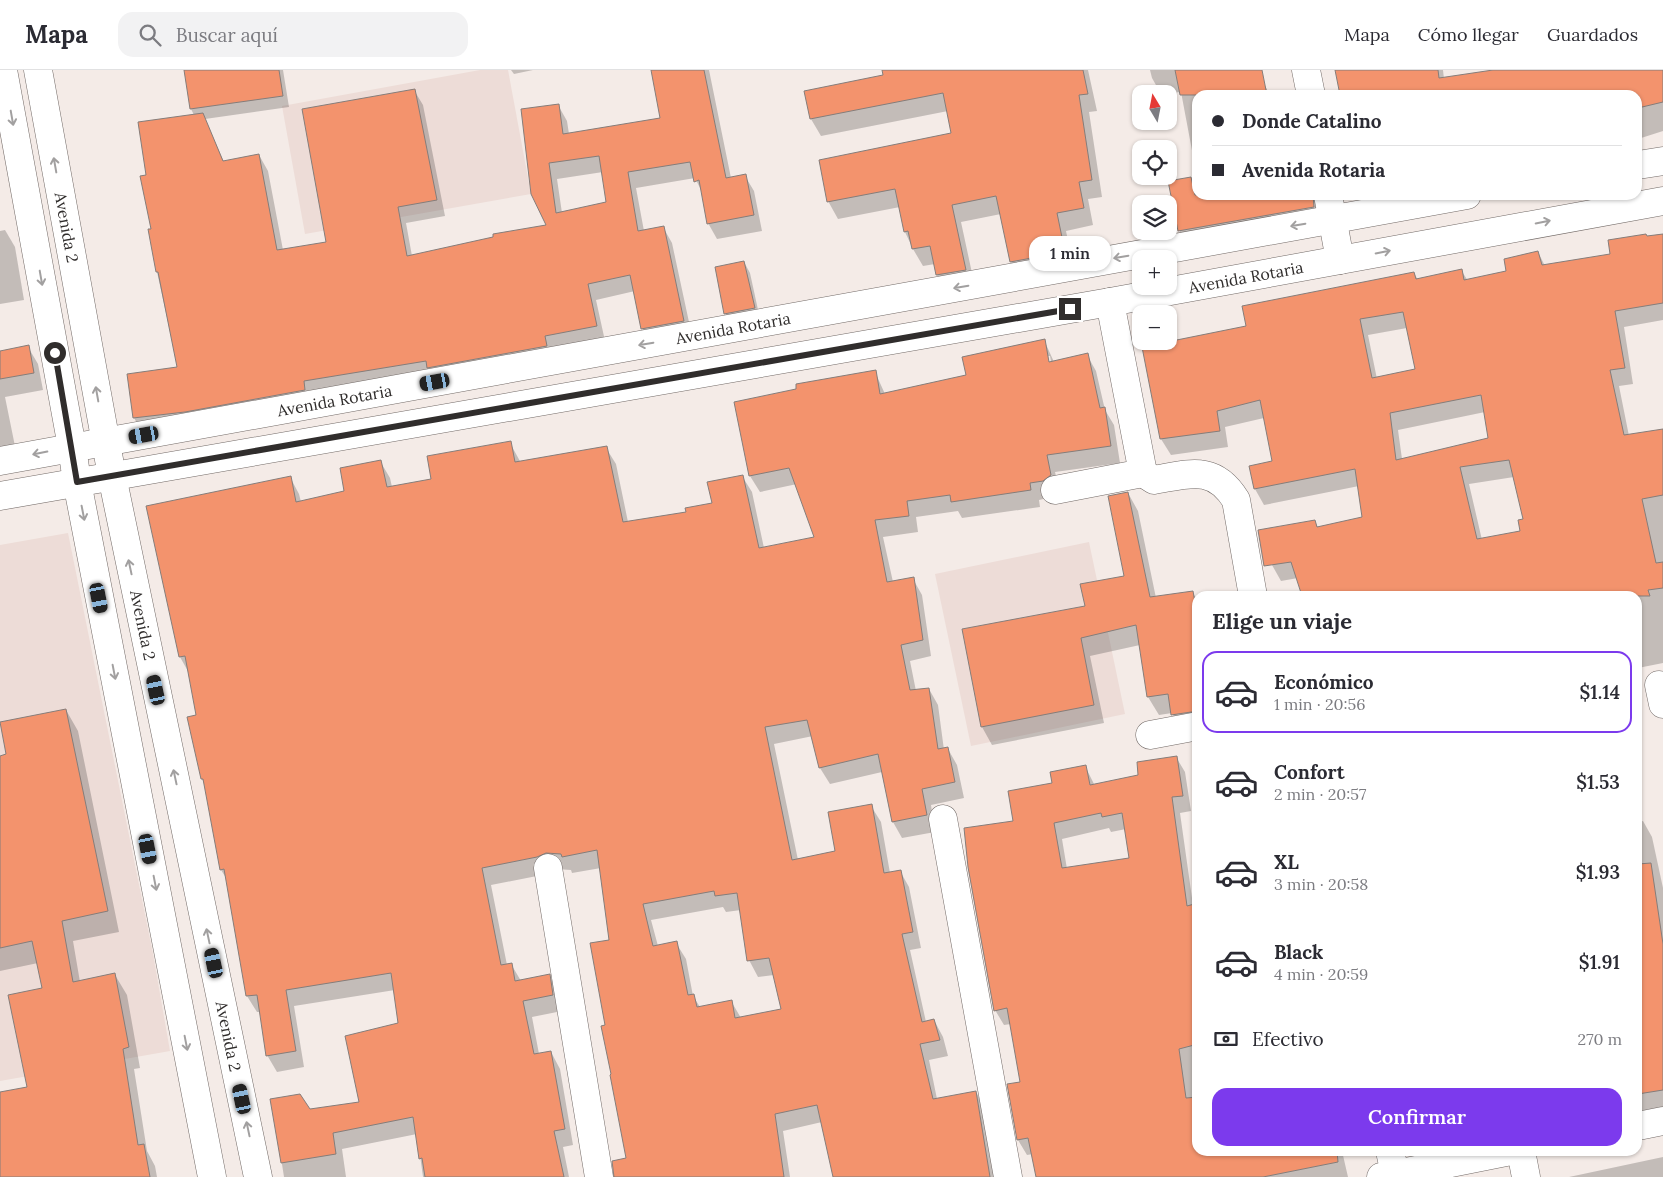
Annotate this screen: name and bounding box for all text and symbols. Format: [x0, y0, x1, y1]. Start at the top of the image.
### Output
search box [118, 12, 468, 57]
text: Mapa [25, 19, 88, 50]
icon: search [136, 21, 164, 49]
text: Buscar aquí [176, 23, 278, 47]
text: Mapa [1344, 23, 1390, 46]
text: Cómo llegar [1418, 23, 1519, 46]
text: Guardados [1547, 23, 1638, 46]
north arrow [1132, 85, 1178, 130]
map controls [1132, 85, 1177, 350]
text: Donde Catalino [1242, 109, 1382, 133]
one-way arrow [8, 110, 18, 126]
button: locate [1132, 140, 1177, 185]
one-way arrow [50, 157, 60, 173]
text: Avenida Rotaria [1242, 158, 1385, 182]
street label: Avenida 2 [50, 190, 83, 264]
button: layers [1132, 195, 1177, 240]
one-way arrow [1534, 217, 1550, 226]
one-way arrow [1291, 221, 1307, 231]
callout: 1 min [1029, 236, 1111, 272]
text: 1 min [1050, 243, 1090, 263]
one-way arrow [1375, 246, 1391, 256]
button: + [1132, 250, 1177, 295]
one-way arrow [1114, 253, 1130, 263]
street label: Avenida Rotaria [1186, 257, 1305, 298]
one-way arrow [37, 269, 47, 285]
one-way arrow [954, 282, 970, 292]
route end [1059, 298, 1081, 320]
button: − [1132, 305, 1177, 350]
street label: Avenida Rotaria [673, 308, 792, 348]
one-way arrow [639, 339, 655, 349]
route start [44, 342, 66, 364]
car [418, 372, 451, 392]
street label: Avenida Rotaria [275, 380, 393, 421]
one-way arrow [91, 386, 101, 402]
car [127, 425, 160, 445]
one-way arrow [33, 449, 49, 459]
one-way arrow [78, 504, 88, 520]
one-way arrow [125, 559, 135, 575]
car [88, 582, 109, 614]
street label: Avenida 2 [126, 587, 160, 662]
text: Elige un viaje [1212, 607, 1352, 635]
one-way arrow [109, 664, 119, 680]
icon: car [1214, 670, 1259, 715]
text: Económico [1274, 670, 1374, 694]
car [145, 674, 166, 706]
text: $1.14 [1579, 680, 1620, 704]
text: 1 min · 20:56 [1274, 694, 1365, 714]
icon: car [1214, 760, 1259, 805]
text: Confort [1274, 760, 1345, 784]
one-way arrow [169, 769, 179, 785]
text: $1.53 [1576, 770, 1620, 794]
text: 2 min · 20:57 [1274, 784, 1366, 804]
car [137, 833, 158, 865]
icon: car [1214, 850, 1259, 895]
text: XL [1274, 850, 1299, 874]
text: $1.93 [1576, 860, 1620, 884]
text: 3 min · 20:58 [1274, 874, 1368, 894]
one-way arrow [150, 875, 160, 891]
one-way arrow [203, 928, 212, 944]
icon: car [1214, 940, 1259, 985]
text: Black [1274, 940, 1323, 964]
car [203, 947, 224, 979]
text: $1.91 [1579, 950, 1620, 974]
text: 4 min · 20:59 [1274, 964, 1368, 984]
street label: Avenida 2 [211, 998, 246, 1073]
icon: cash [1212, 1025, 1240, 1053]
text: Efectivo [1252, 1027, 1324, 1051]
text: 270 m [1578, 1029, 1622, 1049]
one-way arrow [181, 1034, 191, 1050]
car [231, 1083, 252, 1115]
button: Confirmar [1212, 1088, 1622, 1146]
one-way arrow [243, 1122, 253, 1138]

